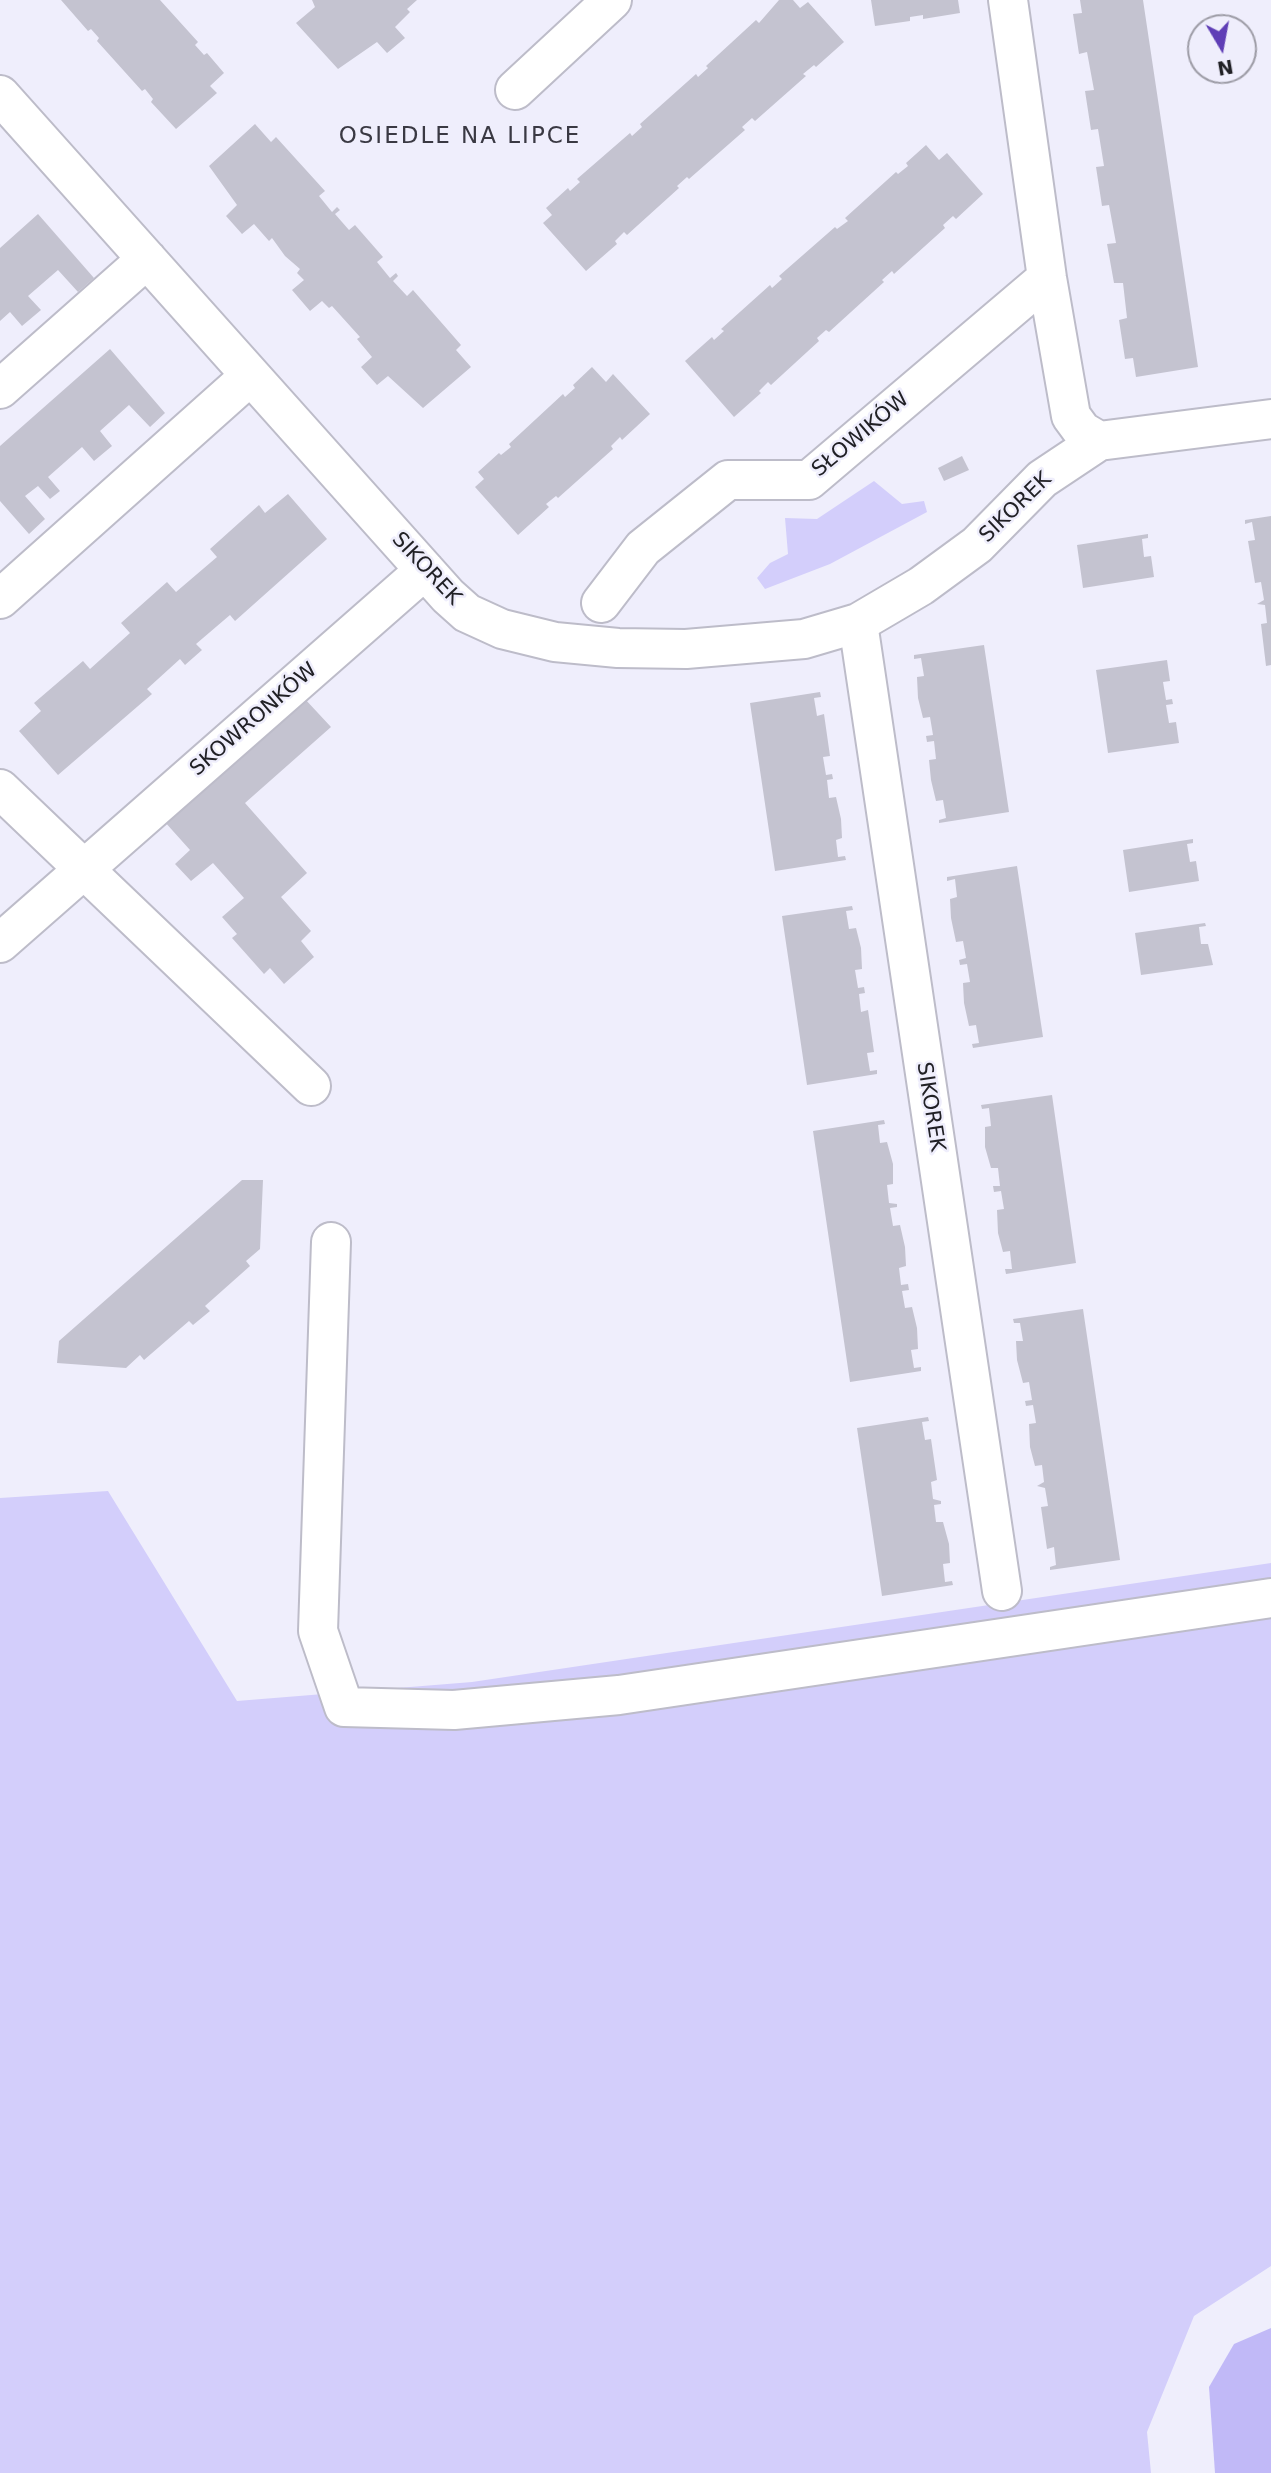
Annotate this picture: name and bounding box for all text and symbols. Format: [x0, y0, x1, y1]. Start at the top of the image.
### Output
north arrow [1187, 14, 1257, 84]
text: N [1216, 55, 1235, 80]
district label: OSIEDLE NA LIPCE [341, 123, 579, 151]
street label: SŁOWIKÓW [807, 387, 915, 483]
street label: SIKOREK [975, 468, 1057, 548]
street label: SIKOREK [386, 527, 466, 611]
street label: SKOWRONKÓW [185, 658, 323, 782]
street label: SIKOREK [910, 1060, 950, 1154]

